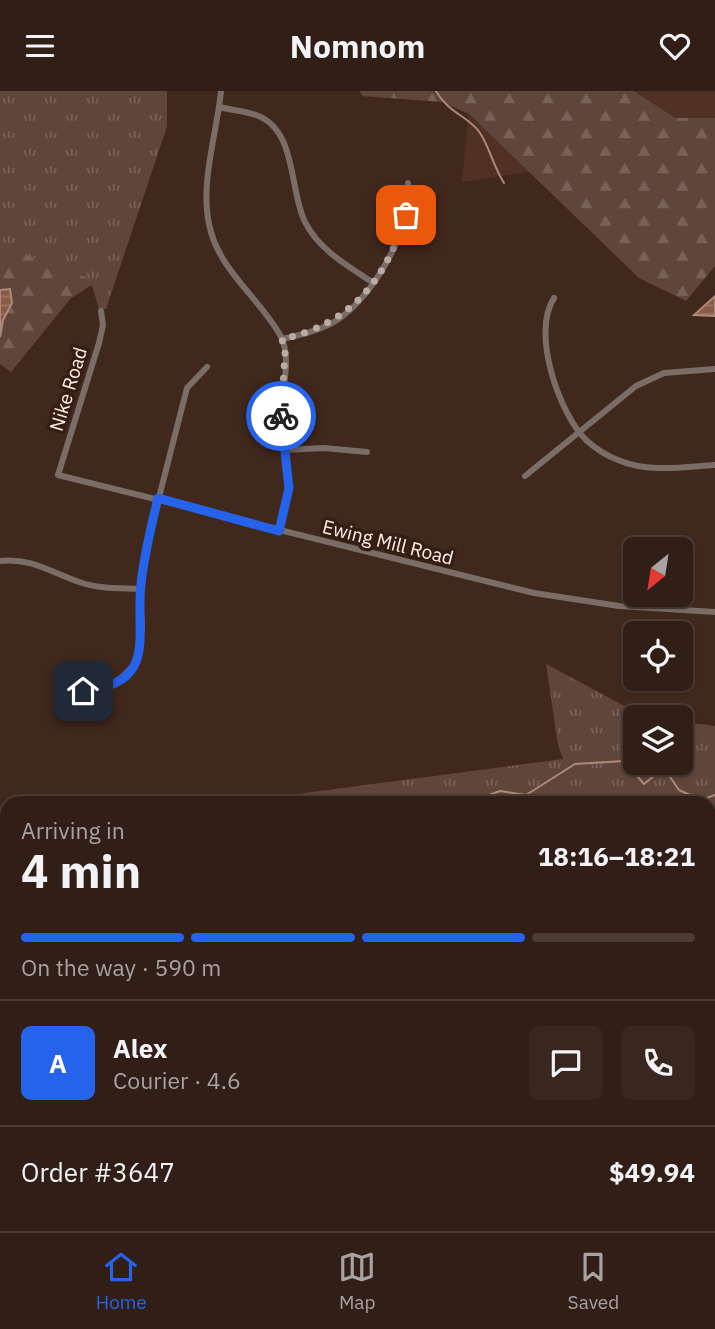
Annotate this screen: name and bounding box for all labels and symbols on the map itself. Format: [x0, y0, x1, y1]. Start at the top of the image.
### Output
pin [376, 185, 436, 245]
street label: Nike Road [44, 344, 92, 434]
courier [246, 381, 316, 451]
street label: Ewing Mill Road [320, 514, 456, 570]
north arrow [623, 537, 693, 607]
pin [53, 661, 113, 721]

